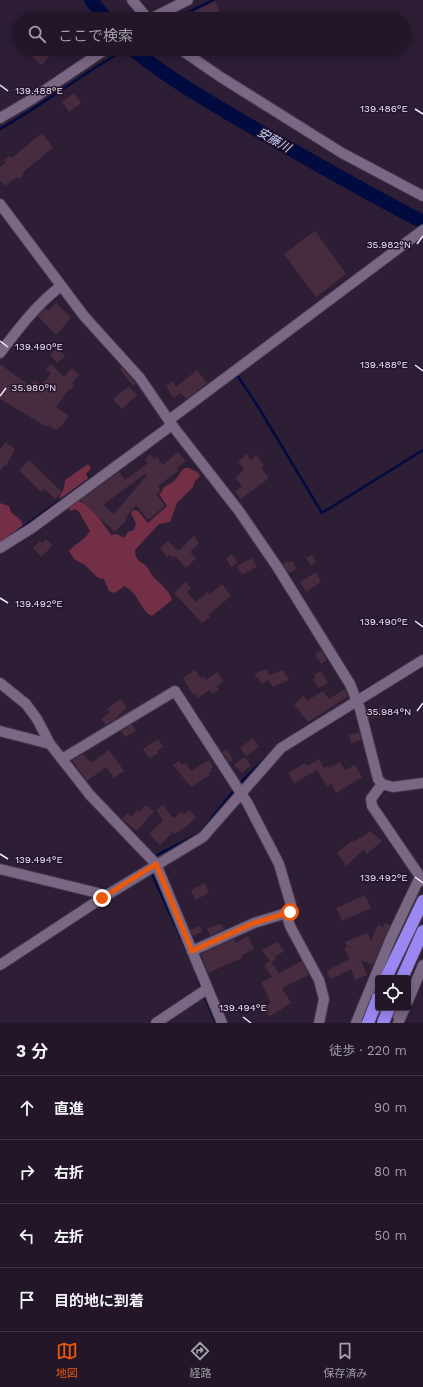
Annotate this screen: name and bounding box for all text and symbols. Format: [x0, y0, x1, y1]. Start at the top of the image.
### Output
search box [12, 12, 411, 56]
icon: search [26, 23, 48, 45]
text: ここで検索 [58, 27, 133, 45]
text: 139.488°E [15, 85, 63, 96]
text: 139.486°E [360, 103, 408, 114]
water label: 安藤川 [255, 125, 295, 156]
text: 35.982°N [367, 239, 411, 250]
text: 139.490°E [15, 341, 63, 352]
text: 139.488°E [360, 359, 408, 370]
text: 35.980°N [12, 382, 56, 393]
text: 139.492°E [15, 598, 63, 609]
text: 139.490°E [360, 616, 408, 627]
text: 35.984°N [367, 706, 411, 717]
text: 139.494°E [15, 854, 63, 865]
text: 139.492°E [360, 872, 408, 883]
route end [93, 889, 111, 907]
route start [281, 903, 299, 921]
map controls [375, 975, 411, 1011]
button: locate [375, 975, 411, 1011]
text: 139.494°E [219, 1002, 267, 1013]
text: 3 分 [16, 1041, 48, 1061]
text: 徒歩 · 220 m [329, 1043, 407, 1058]
icon: ahead [16, 1097, 38, 1119]
text: 直進 [54, 1100, 84, 1118]
text: 90 m [374, 1100, 407, 1115]
icon: right [16, 1161, 38, 1183]
text: 右折 [54, 1164, 84, 1182]
text: 80 m [374, 1164, 407, 1179]
icon: left [16, 1225, 38, 1247]
text: 左折 [54, 1228, 84, 1246]
text: 50 m [375, 1228, 407, 1243]
icon: arrive [16, 1289, 38, 1311]
text: 目的地に到着 [54, 1292, 144, 1310]
tab: 地図 [56, 1340, 78, 1380]
tab: 経路 [189, 1340, 211, 1380]
tab: 保存済み [323, 1340, 367, 1380]

